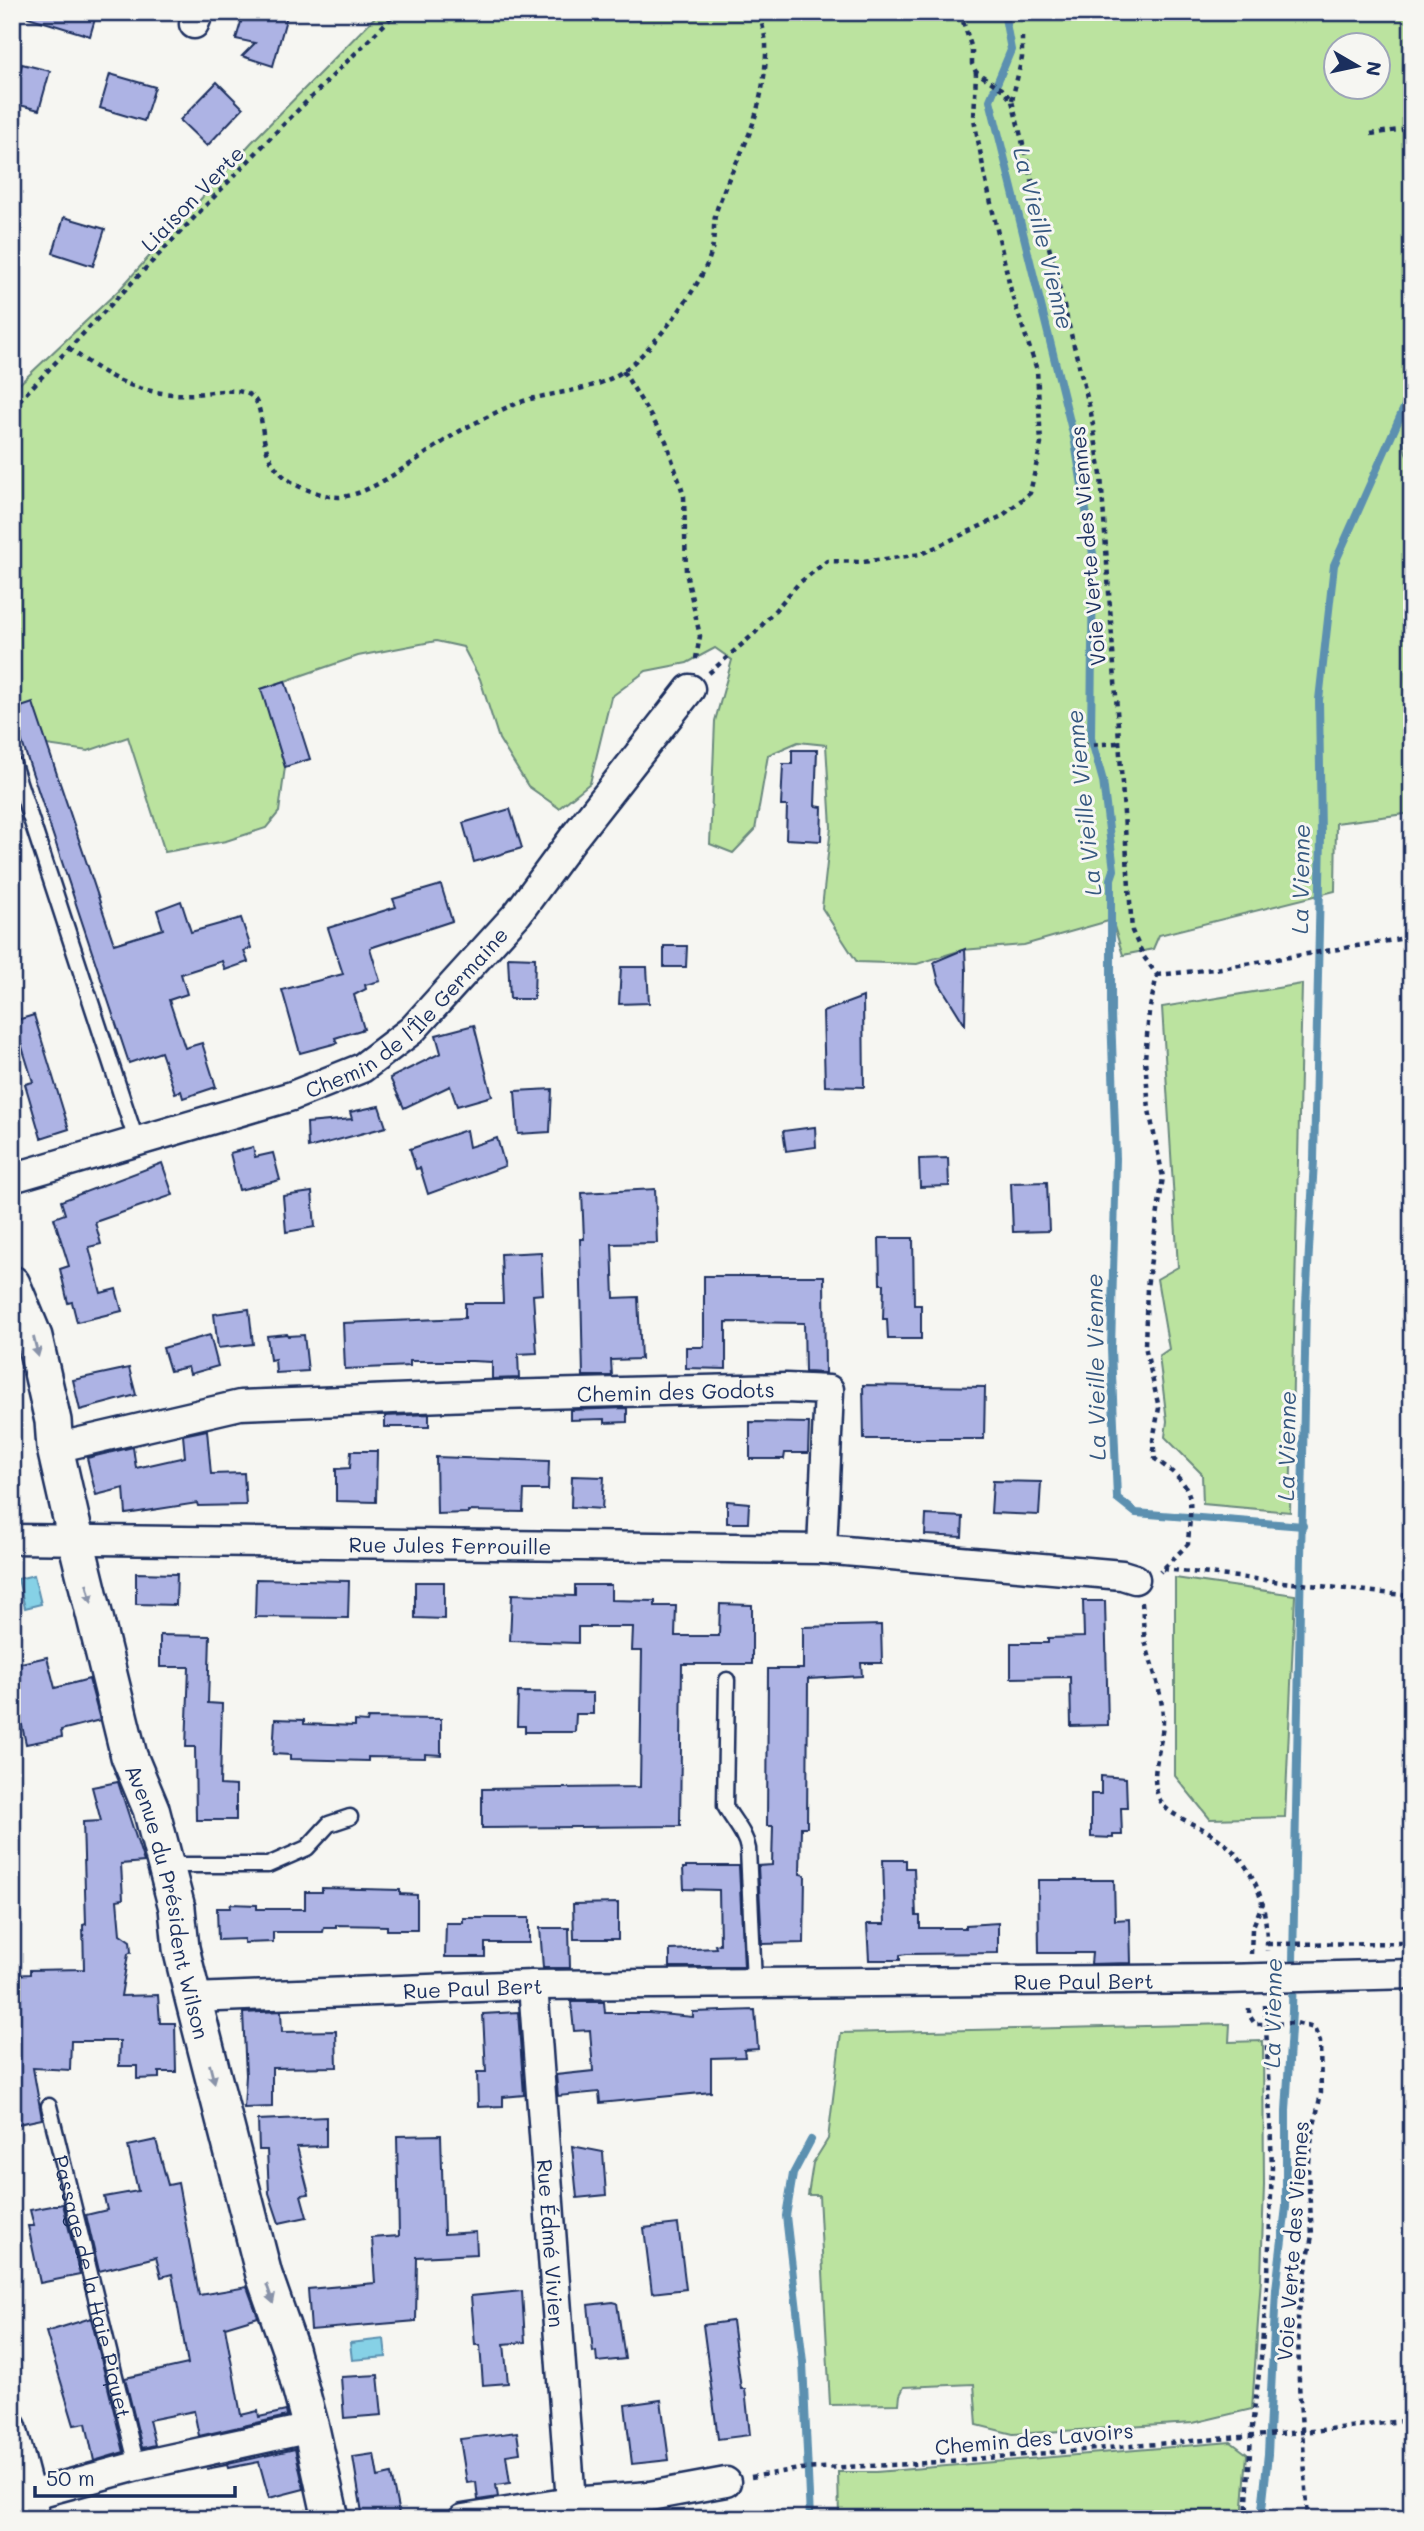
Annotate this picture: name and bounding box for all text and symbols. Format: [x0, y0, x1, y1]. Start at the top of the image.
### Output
north arrow [1322, 32, 1392, 102]
text: N [1361, 60, 1388, 78]
street label: Liaison Verte [135, 139, 249, 257]
water label: La Vieille Vienne [1007, 144, 1081, 332]
street label: Voie Verte des Viennes [1063, 425, 1111, 667]
water label: La Vieille Vienne [1058, 708, 1108, 898]
water label: La Vienne [1284, 824, 1316, 934]
street label: Chemin de l'Île Germaine [301, 921, 513, 1103]
water label: La Vieille Vienne [1078, 1273, 1112, 1461]
one-way arrow [31, 1336, 42, 1358]
street label: Chemin des Godots [577, 1375, 775, 1407]
water label: La Vienne [1270, 1391, 1302, 1501]
street label: Rue Jules Ferrouille [348, 1530, 552, 1559]
one-way arrow [84, 1583, 95, 1605]
street label: Avenue du Président Wilson [120, 1760, 216, 2042]
water label: La Vienne [1256, 1958, 1288, 2068]
street label: Rue Paul Bert [1014, 1966, 1154, 1994]
street label: Rue Paul Bert [402, 1971, 543, 2003]
one-way arrow [207, 2063, 218, 2085]
street label: Voie Verte des Viennes [1270, 2120, 1314, 2362]
street label: Passage de la Haie Piquet [48, 2152, 138, 2421]
street label: Rue Édmé Vivien [532, 2158, 572, 2328]
one-way arrow [265, 2283, 276, 2304]
street label: Chemin des Lavoirs [933, 2416, 1135, 2460]
scale bar [35, 2454, 234, 2498]
text: 50 m [46, 2464, 95, 2491]

